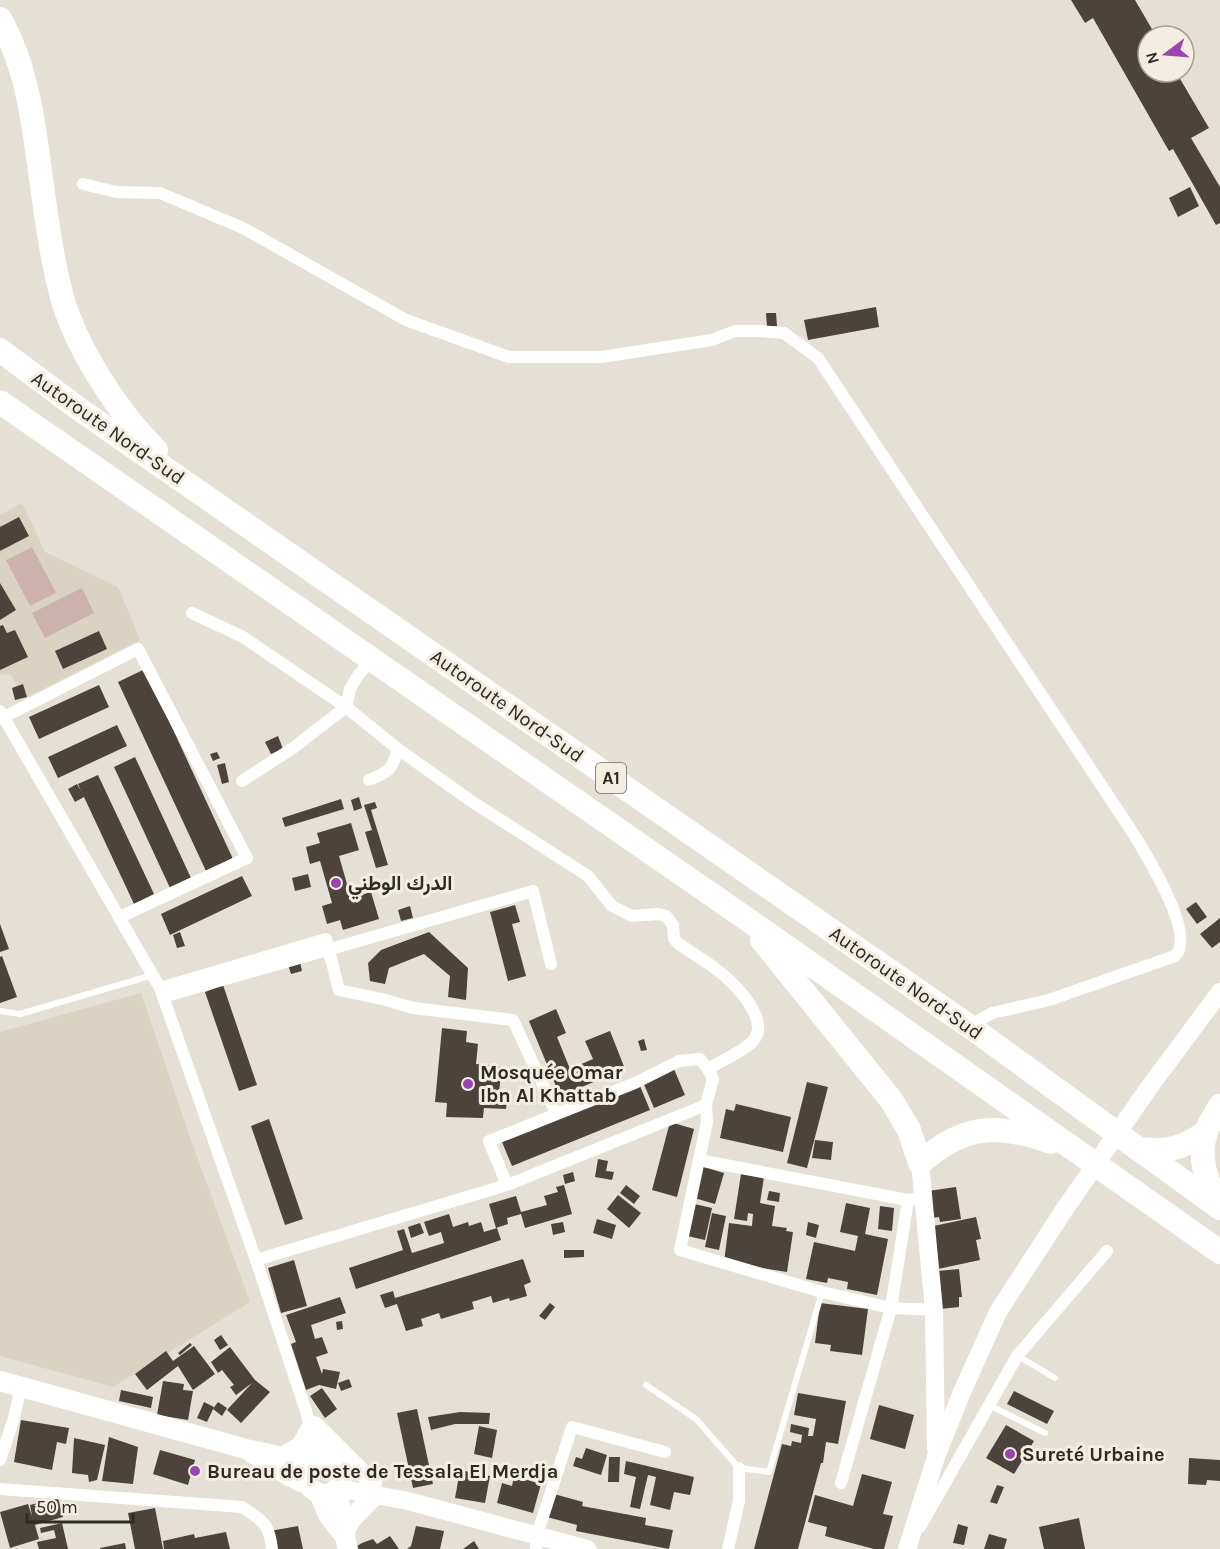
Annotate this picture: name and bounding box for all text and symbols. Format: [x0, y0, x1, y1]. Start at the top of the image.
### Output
north arrow [1136, 24, 1196, 84]
text: N [1141, 50, 1163, 66]
street label: Autoroute Nord-Sud [27, 367, 189, 489]
street label: Autoroute Nord-Sud [426, 645, 588, 767]
road number: A1 [596, 763, 626, 793]
place label: الدرك الوطني [348, 872, 452, 900]
marker: الدرك الوطني [329, 876, 343, 890]
street label: Autoroute Nord-Sud [825, 922, 987, 1044]
place label: Mosquée Omar Ibn Al Khattab [480, 1061, 623, 1107]
marker: Mosquée Omar Ibn Al Khattab [461, 1077, 475, 1091]
place label: Sureté Urbaine [1022, 1443, 1165, 1466]
marker: Sureté Urbaine [1003, 1447, 1017, 1461]
place label: Bureau de poste de Tessala El Merdja [207, 1460, 558, 1483]
marker: Bureau de poste de Tessala El Merdja [188, 1464, 202, 1478]
scale bar [27, 1486, 134, 1524]
text: 50 m [36, 1496, 78, 1518]

